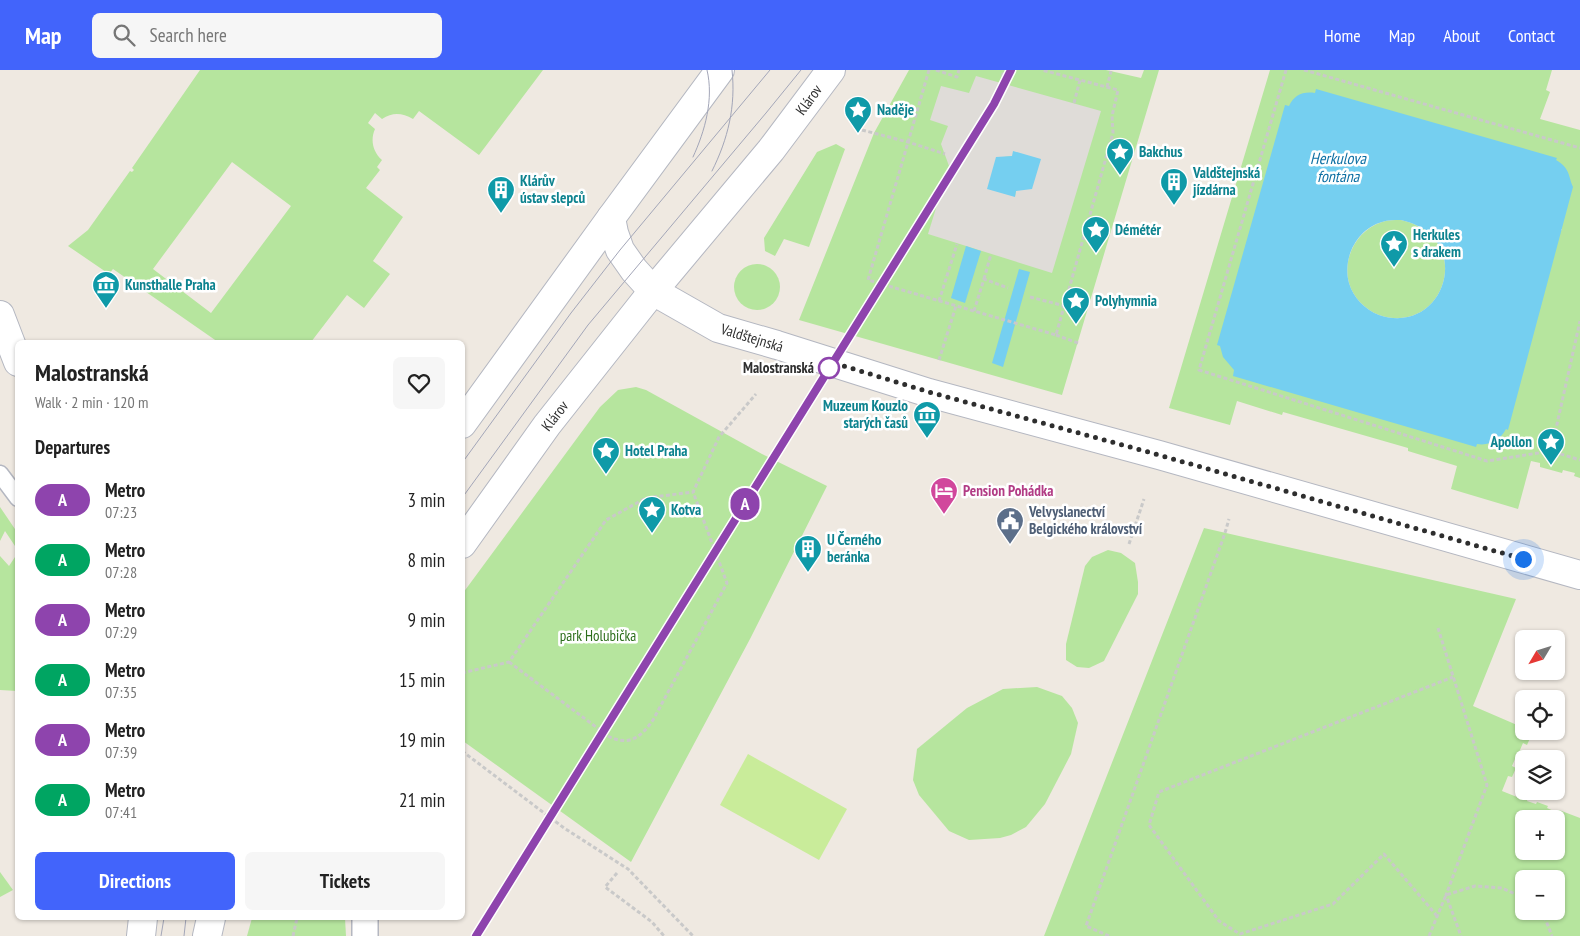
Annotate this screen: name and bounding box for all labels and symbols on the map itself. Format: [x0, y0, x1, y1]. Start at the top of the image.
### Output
street label: Klárov [791, 81, 826, 119]
place icon: Naděje [843, 95, 873, 134]
place label: Naděje [877, 100, 914, 119]
place icon: Bakchus [1105, 137, 1135, 176]
place label: Bakchus [1139, 142, 1183, 161]
water label: Herkulova fontána [1310, 148, 1368, 186]
place label: Valdštejnská jízdárna [1192, 163, 1260, 199]
building icon: Valdštejnská jízdárna [1159, 167, 1189, 206]
place label: Klárův ústav slepců [520, 171, 585, 207]
building icon: Klárův ústav slepců [486, 175, 516, 214]
place icon: Démétér [1081, 215, 1111, 254]
place label: Démétér [1115, 220, 1162, 239]
place label: Herkules s drakem [1413, 225, 1461, 261]
place icon: Herkules s drakem [1379, 229, 1409, 268]
museum icon: Kunsthalle Praha [91, 270, 121, 309]
place label: Kunsthalle Praha [125, 275, 216, 294]
place icon: Polyhymnia [1061, 286, 1091, 325]
place label: Polyhymnia [1095, 291, 1157, 310]
street label: Valdštejnská [718, 319, 786, 356]
marker: Malostranská [818, 357, 840, 379]
place label: Malostranská [743, 358, 814, 377]
place label: Muzeum Kouzlo starých časů [823, 396, 908, 432]
street label: Klárov [537, 397, 572, 435]
museum icon: Muzeum Kouzlo starých časů [912, 400, 942, 439]
place icon: Apollon [1536, 427, 1566, 466]
place label: Apollon [1489, 432, 1532, 451]
place icon: Hotel Praha [591, 436, 621, 475]
place label: Hotel Praha [625, 441, 688, 460]
hotel icon: Pension Pohádka [929, 476, 959, 515]
place label: Pension Pohádka [963, 481, 1053, 500]
line badge: A [729, 488, 761, 520]
place icon: Kotva [637, 495, 667, 534]
place label: Kotva [671, 500, 701, 519]
place label: Velvyslanectví Belgického království [1028, 502, 1143, 538]
public building icon: Velvyslanectví Belgického království [995, 506, 1025, 545]
place label: U Černého beránka [827, 530, 882, 566]
building icon: U Černého beránka [793, 534, 823, 573]
your location [1511, 547, 1536, 572]
park label: park Holubička [560, 626, 636, 645]
north arrow [1515, 630, 1565, 680]

